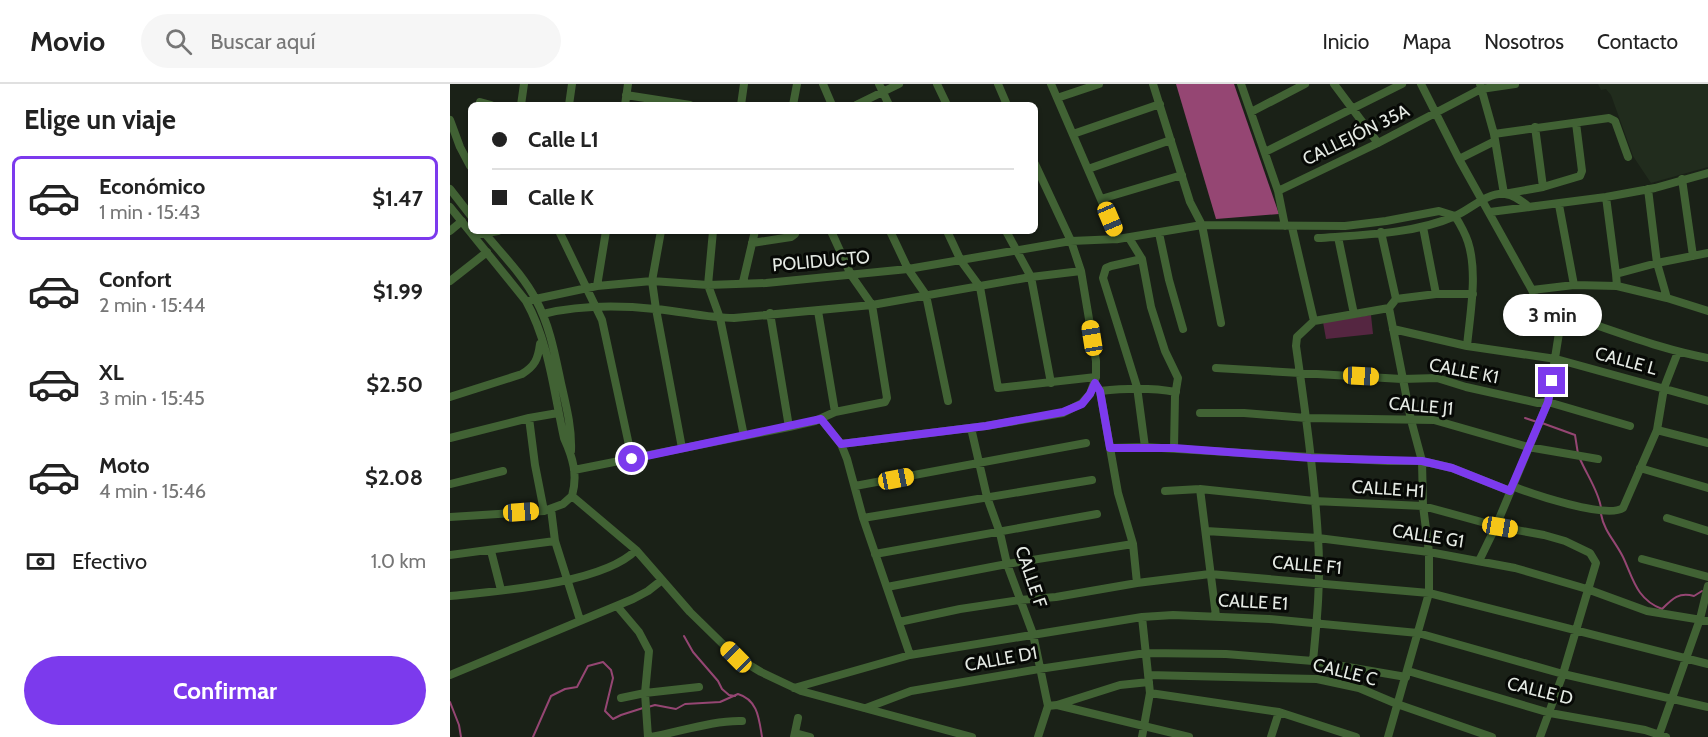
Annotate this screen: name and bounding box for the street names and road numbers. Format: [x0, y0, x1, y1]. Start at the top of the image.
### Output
street label: CALLEJÓN 35A [1299, 100, 1413, 170]
street label: POLIDUCTO [771, 246, 871, 276]
street label: CALLE L [1593, 342, 1659, 380]
street label: CALLE K1 [1427, 353, 1501, 389]
street label: CALLE J1 [1388, 392, 1454, 420]
street label: CALLE H1 [1351, 475, 1425, 503]
street label: CALLE G1 [1391, 519, 1465, 553]
street label: CALLE F [1010, 543, 1052, 611]
street label: CALLE F1 [1271, 551, 1343, 579]
street label: CALLE E1 [1217, 589, 1289, 615]
street label: CALLE D1 [963, 642, 1039, 676]
street label: CALLE C [1311, 653, 1379, 691]
street label: CALLE D [1505, 672, 1575, 710]

